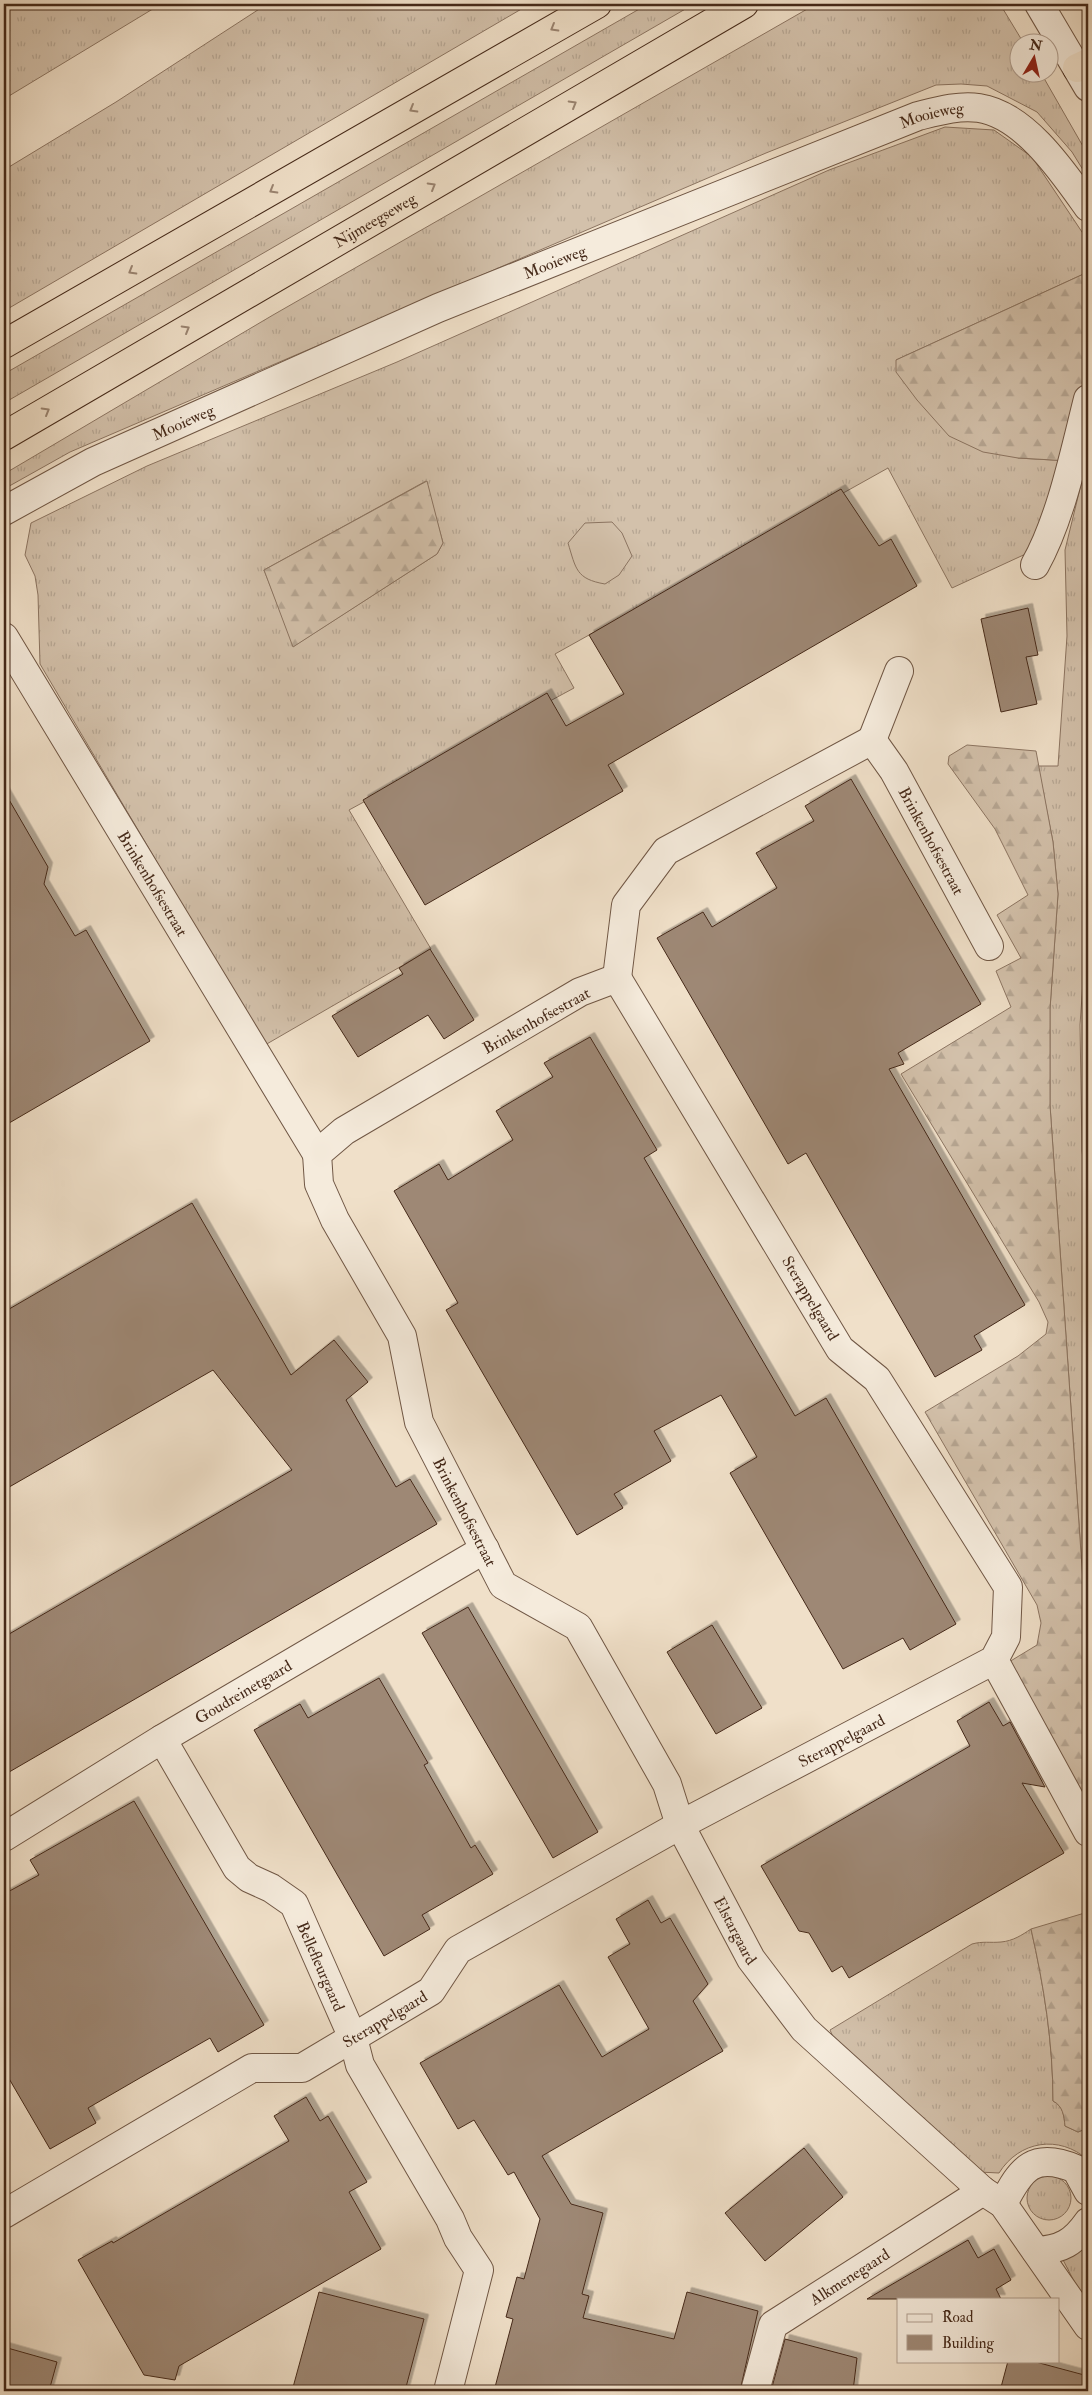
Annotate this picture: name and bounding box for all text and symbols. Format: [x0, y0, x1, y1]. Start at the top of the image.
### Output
one-way arrow [551, 22, 560, 32]
north arrow [1010, 32, 1060, 82]
text: N [1027, 36, 1044, 55]
street label: Mooieweg [897, 98, 966, 133]
one-way arrow [567, 100, 576, 110]
one-way arrow [410, 103, 419, 113]
one-way arrow [427, 182, 436, 192]
one-way arrow [269, 184, 278, 194]
street label: Nijmeegseweg [330, 188, 421, 252]
street label: Mooieweg [521, 240, 590, 284]
one-way arrow [128, 265, 137, 275]
one-way arrow [181, 326, 190, 336]
street label: Mooieweg [149, 400, 218, 445]
one-way arrow [40, 407, 49, 417]
street label: Brinkenhofsestraat [894, 784, 968, 898]
street label: Brinkenhofsestraat [113, 828, 192, 940]
street label: Brinkenhofsestraat [479, 983, 594, 1059]
street label: Sterappelgaard [776, 1253, 843, 1345]
street label: Brinkenhofsestraat [428, 1454, 501, 1570]
street label: Goudreinetgaard [192, 1656, 296, 1728]
street label: Sterappelgaard [795, 1710, 889, 1772]
street label: Elstargaard [709, 1894, 761, 1969]
street label: Bellefleurgaard [292, 1919, 349, 2015]
street label: Sterappelgaard [339, 1987, 431, 2053]
street label: Alkmenegaard [805, 2244, 894, 2310]
legend [897, 2298, 1060, 2362]
text: Road [942, 2308, 974, 2327]
text: Building [942, 2334, 994, 2353]

